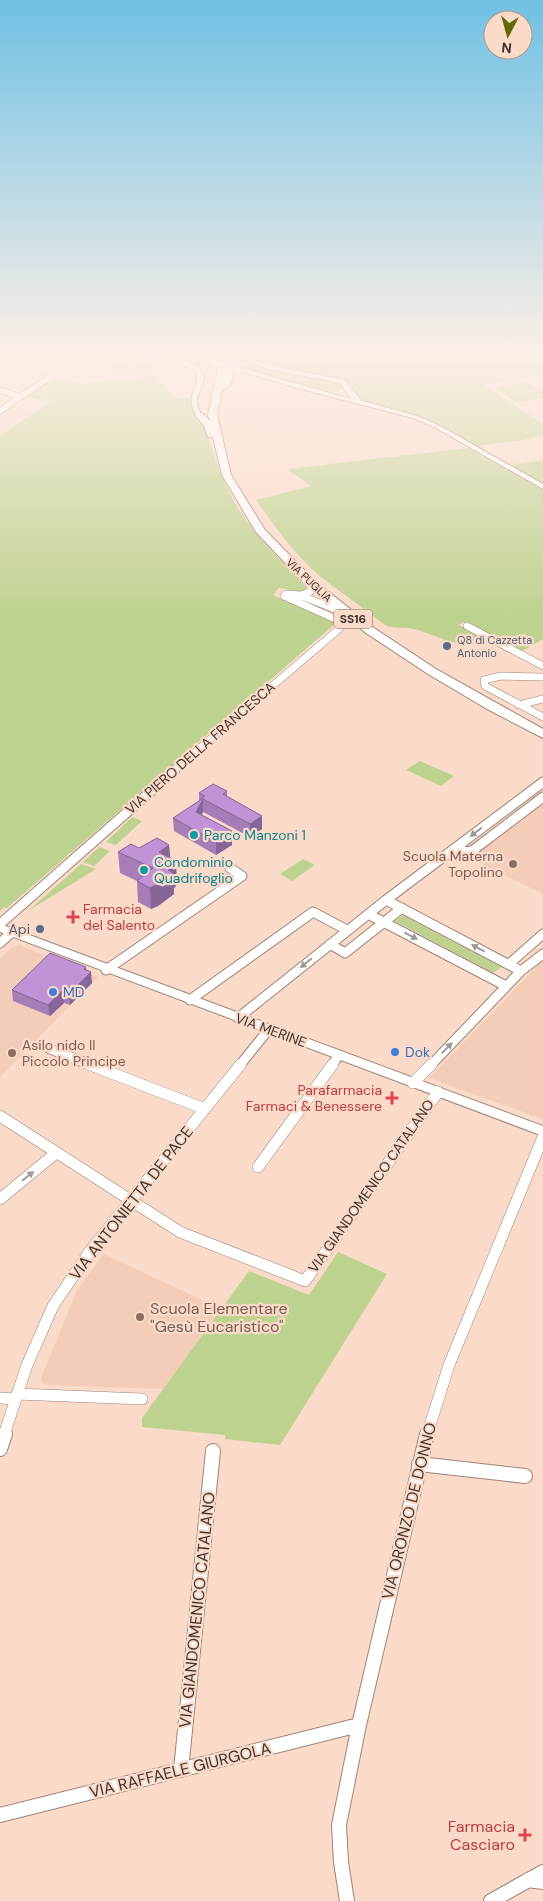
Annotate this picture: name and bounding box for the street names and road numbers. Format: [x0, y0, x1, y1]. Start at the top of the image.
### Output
street label: VIA PUGLIA [283, 555, 335, 605]
road number: SS16 [334, 610, 372, 628]
street label: VIA PIERO DELLA FRANCESCA [121, 678, 279, 818]
street label: VIA MERINE [233, 1009, 309, 1051]
street label: VIA GIANDOMENICO CATALANO [304, 1096, 438, 1276]
street label: VIA ANTONIETTA DE PACE [64, 1122, 198, 1284]
street label: VIA ORONZO DE DONNO [377, 1420, 441, 1602]
street label: VIA GIANDOMENICO CATALANO [174, 1491, 220, 1729]
street label: VIA RAFFAELE GIURGOLA [87, 1737, 273, 1803]

